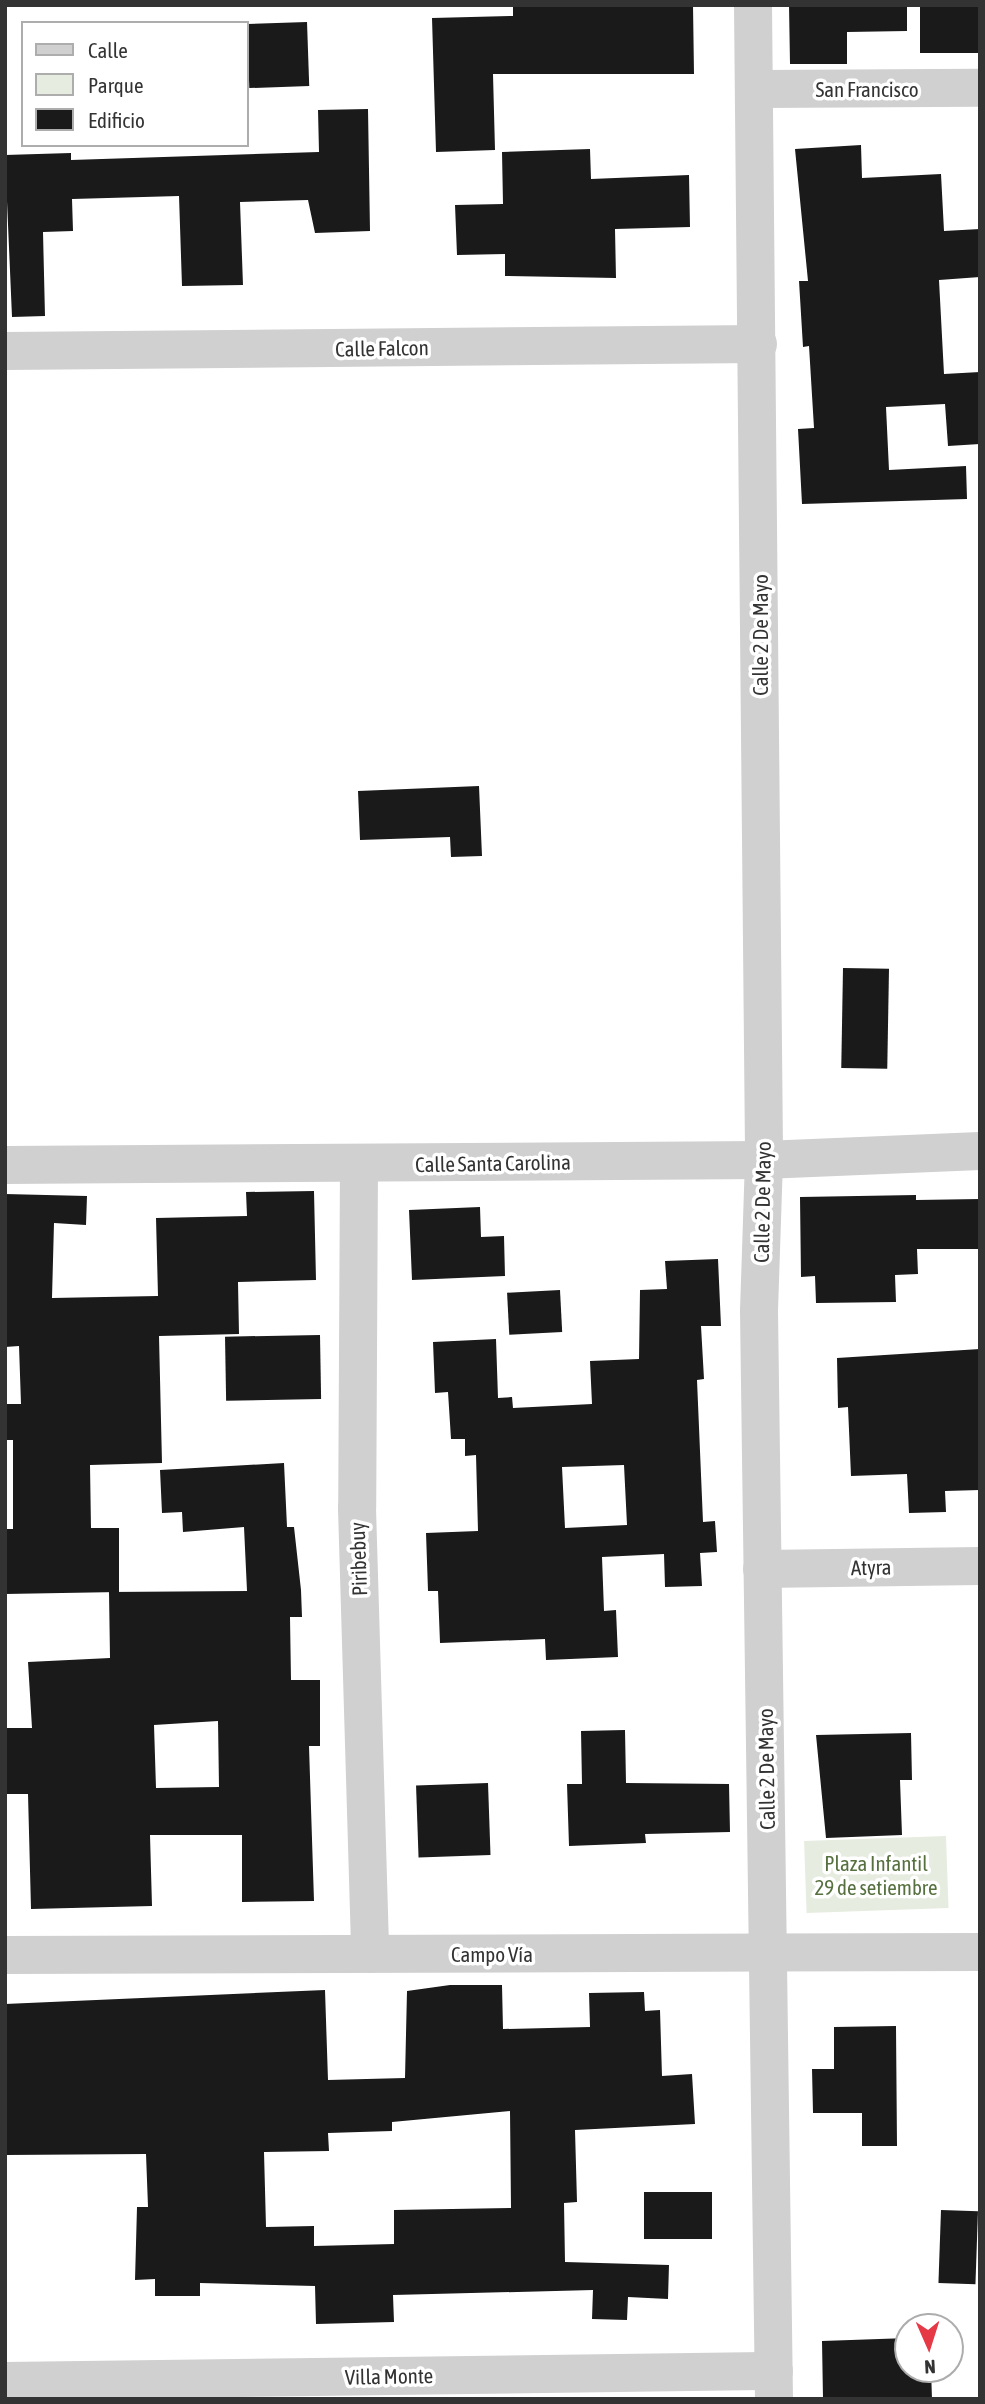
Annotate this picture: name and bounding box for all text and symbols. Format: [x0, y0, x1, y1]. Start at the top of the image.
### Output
legend [21, 21, 248, 147]
text: Calle [88, 38, 128, 62]
text: Parque [88, 73, 143, 97]
street label: San Francisco [815, 76, 919, 102]
text: Edificio [88, 108, 145, 132]
street label: Calle Falcon [335, 335, 429, 361]
street label: Calle 2 De Mayo [747, 574, 773, 696]
street label: Calle 2 De Mayo [748, 1141, 776, 1263]
street label: Calle Santa Carolina [415, 1149, 571, 1177]
street label: Piribebuy [344, 1522, 372, 1596]
street label: Atyra [851, 1554, 891, 1580]
street label: Calle 2 De Mayo [752, 1708, 780, 1830]
park label: Plaza Infantil 29 de setiembre [814, 1850, 938, 1900]
street label: Campo Vía [451, 1941, 533, 1967]
north arrow [894, 2313, 964, 2383]
text: N [924, 2356, 936, 2378]
street label: Villa Monte [345, 2363, 433, 2389]

